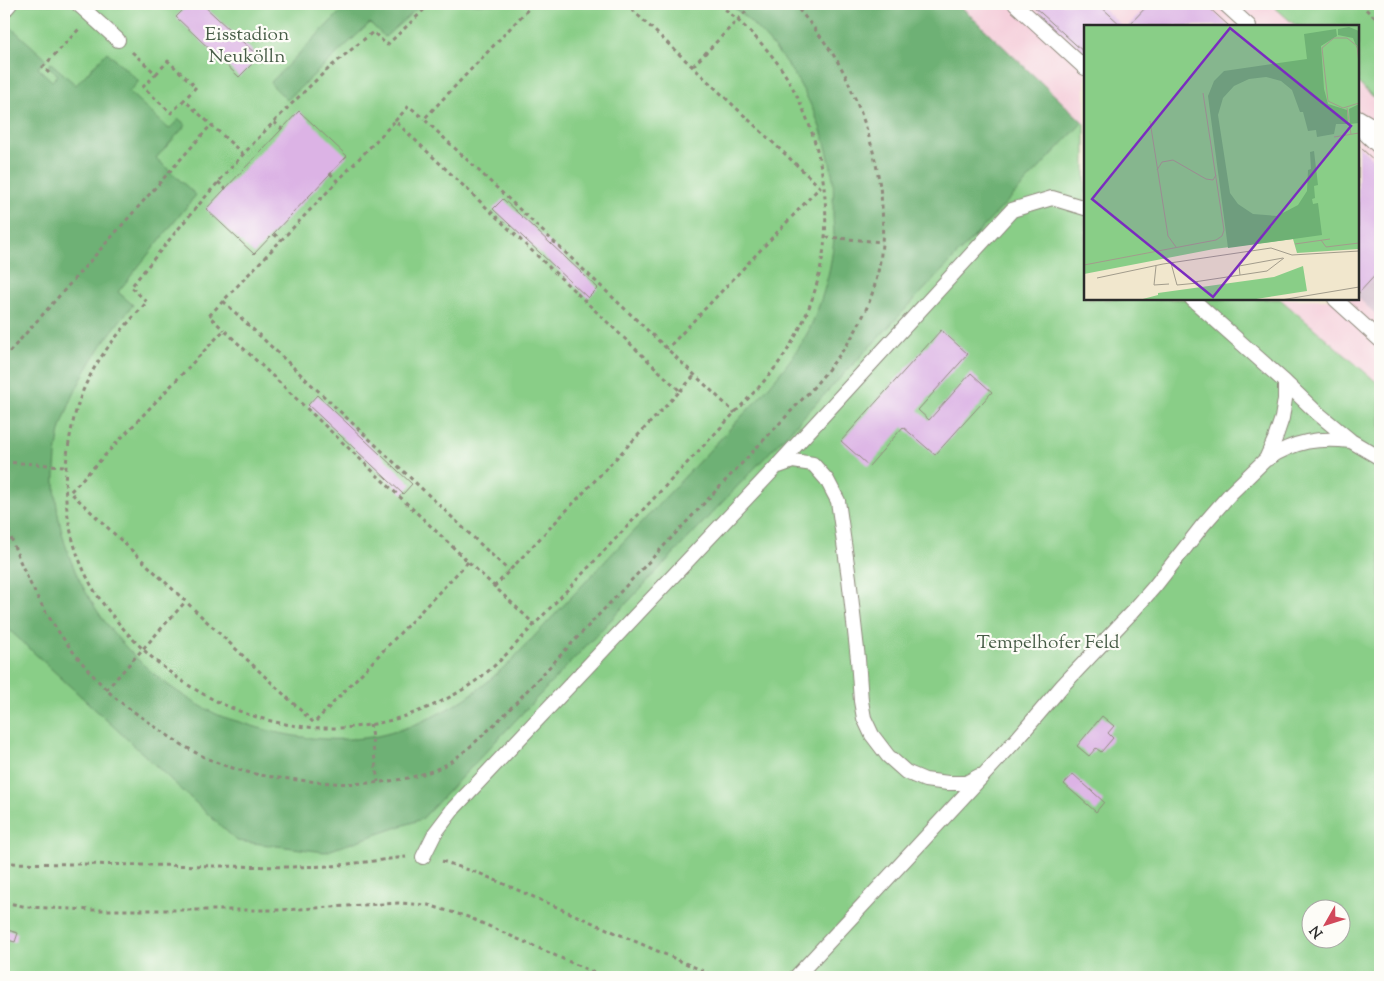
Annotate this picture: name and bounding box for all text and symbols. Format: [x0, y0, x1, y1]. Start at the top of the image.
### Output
park label: Eisstadion Neukölln [205, 22, 289, 71]
inset map [1084, 25, 1359, 300]
park label: Tempelhofer Feld [976, 630, 1120, 657]
north arrow [1302, 898, 1352, 948]
text: N [1306, 920, 1329, 942]

